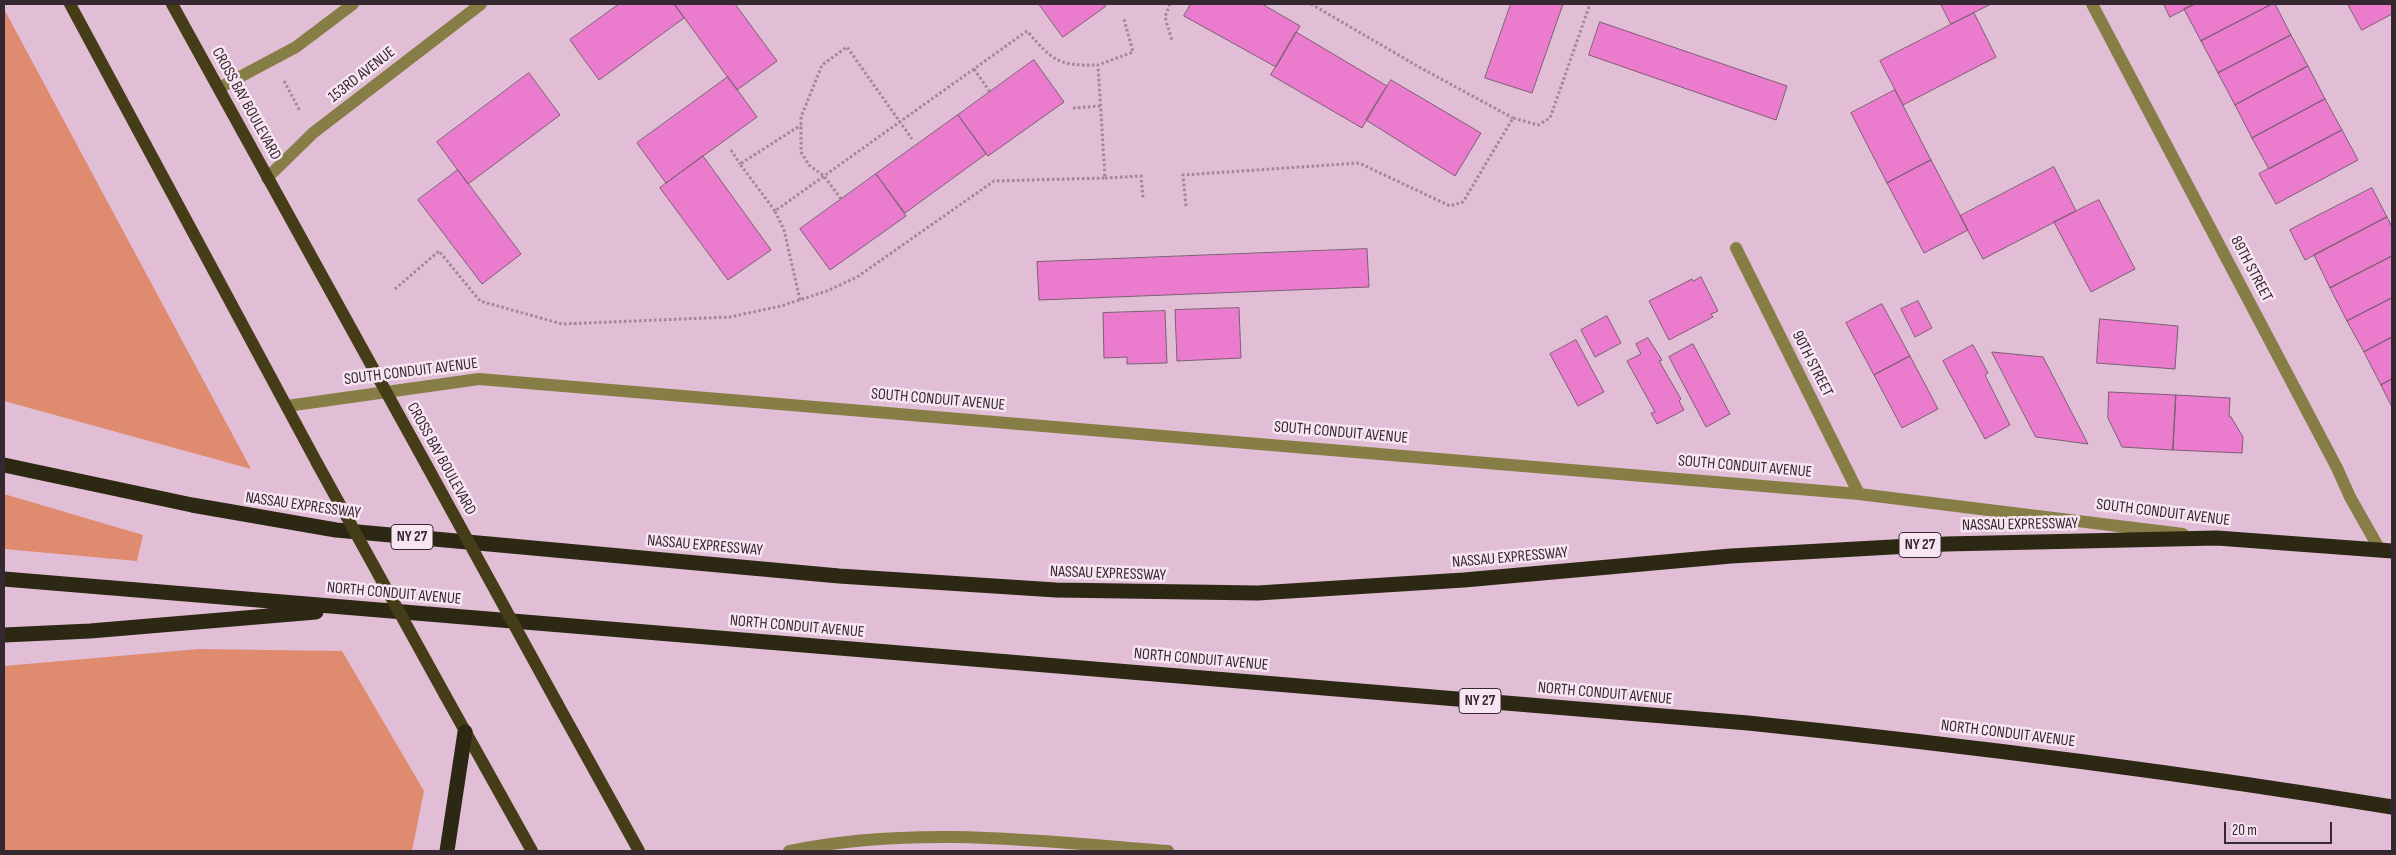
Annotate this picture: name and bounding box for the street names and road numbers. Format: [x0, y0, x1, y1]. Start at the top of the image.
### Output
street label: 153RD AVENUE [325, 43, 399, 107]
street label: CROSS BAY BOULEVARD [207, 44, 285, 164]
street label: 89TH STREET [2226, 233, 2276, 305]
street label: 90TH STREET [1787, 328, 1837, 400]
street label: SOUTH CONDUIT AVENUE [343, 354, 479, 390]
street label: SOUTH CONDUIT AVENUE [870, 385, 1006, 415]
street label: CROSS BAY BOULEVARD [402, 399, 480, 519]
street label: SOUTH CONDUIT AVENUE [1273, 418, 1409, 448]
street label: SOUTH CONDUIT AVENUE [1677, 452, 1813, 482]
street label: NASSAU EXPRESSWAY [244, 488, 362, 524]
street label: SOUTH CONDUIT AVENUE [2095, 495, 2231, 531]
street label: NASSAU EXPRESSWAY [1962, 514, 2078, 536]
road number: NY 27 [391, 524, 433, 550]
street label: NASSAU EXPRESSWAY [646, 531, 764, 561]
road number: NY 27 [1899, 532, 1941, 558]
street label: NASSAU EXPRESSWAY [1451, 543, 1569, 573]
street label: NASSAU EXPRESSWAY [1050, 562, 1166, 586]
street label: NORTH CONDUIT AVENUE [326, 579, 462, 609]
street label: NORTH CONDUIT AVENUE [729, 612, 865, 642]
street label: NORTH CONDUIT AVENUE [1133, 645, 1269, 675]
street label: NORTH CONDUIT AVENUE [1537, 679, 1673, 709]
road number: NY 27 [1459, 688, 1501, 714]
street label: NORTH CONDUIT AVENUE [1940, 716, 2076, 752]

